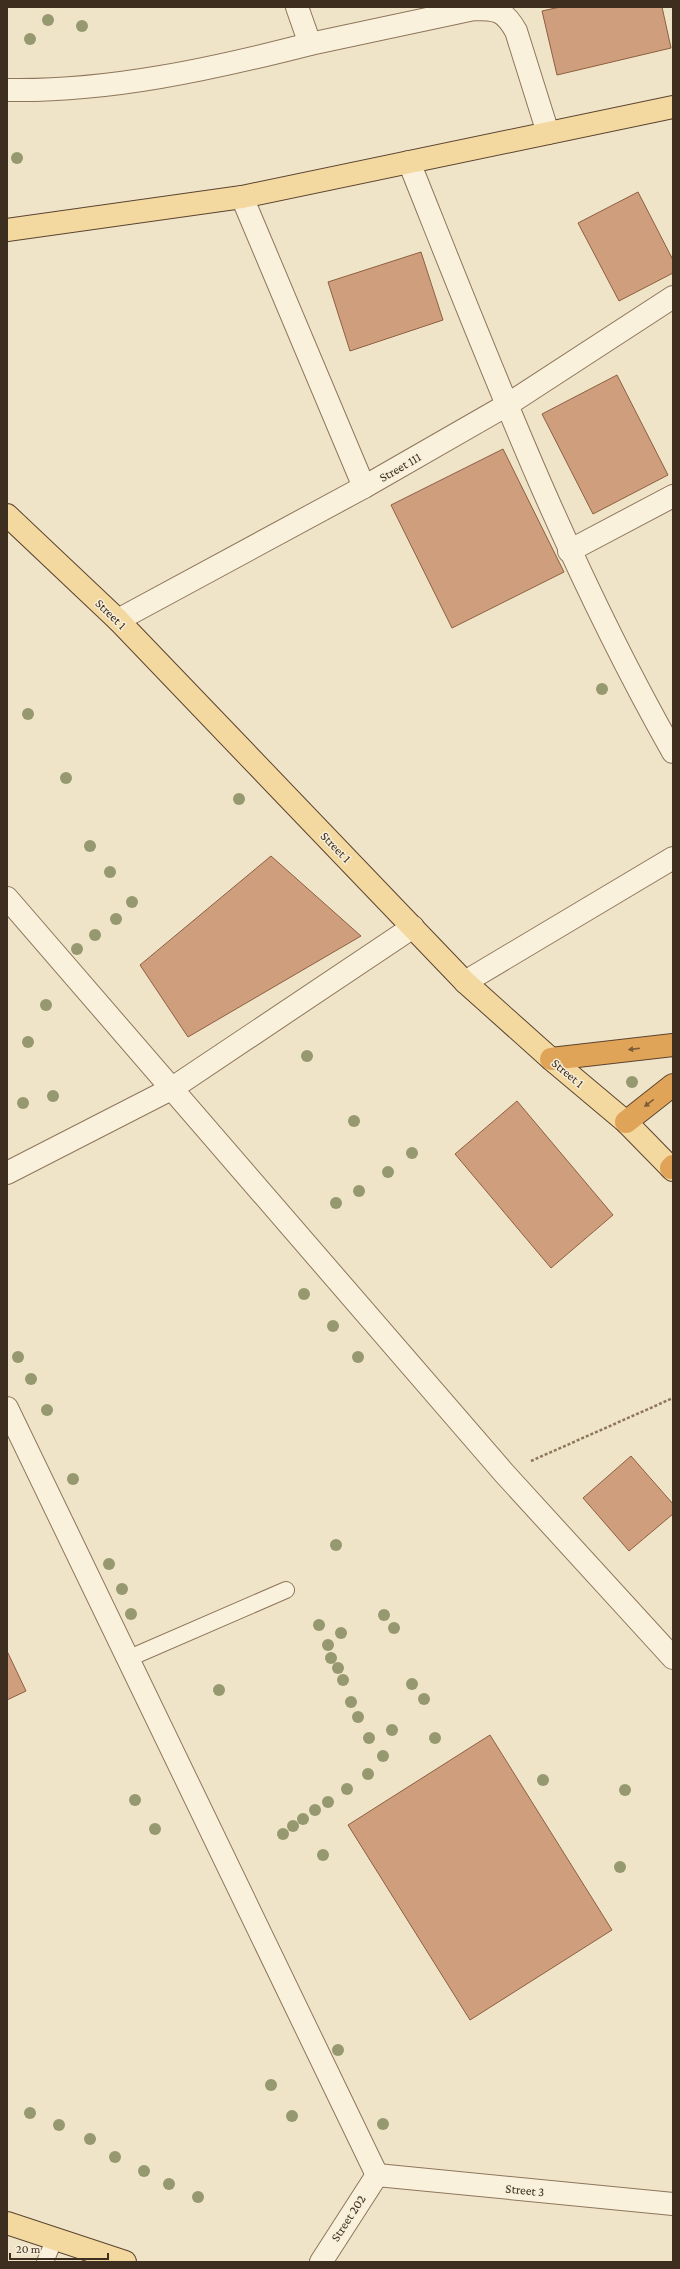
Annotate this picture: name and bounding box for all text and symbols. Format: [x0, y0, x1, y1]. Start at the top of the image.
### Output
street label: Street 111 [376, 449, 424, 485]
street label: Street 1 [92, 596, 130, 632]
street label: Street 1 [318, 828, 354, 866]
one-way arrow [628, 1046, 640, 1052]
street label: Street 1 [549, 1055, 587, 1091]
one-way arrow [644, 1099, 655, 1108]
street label: Street 3 [505, 2180, 545, 2200]
street label: Street 202 [327, 2192, 369, 2244]
scale bar [10, 2235, 108, 2261]
text: 20 m [16, 2242, 41, 2256]

